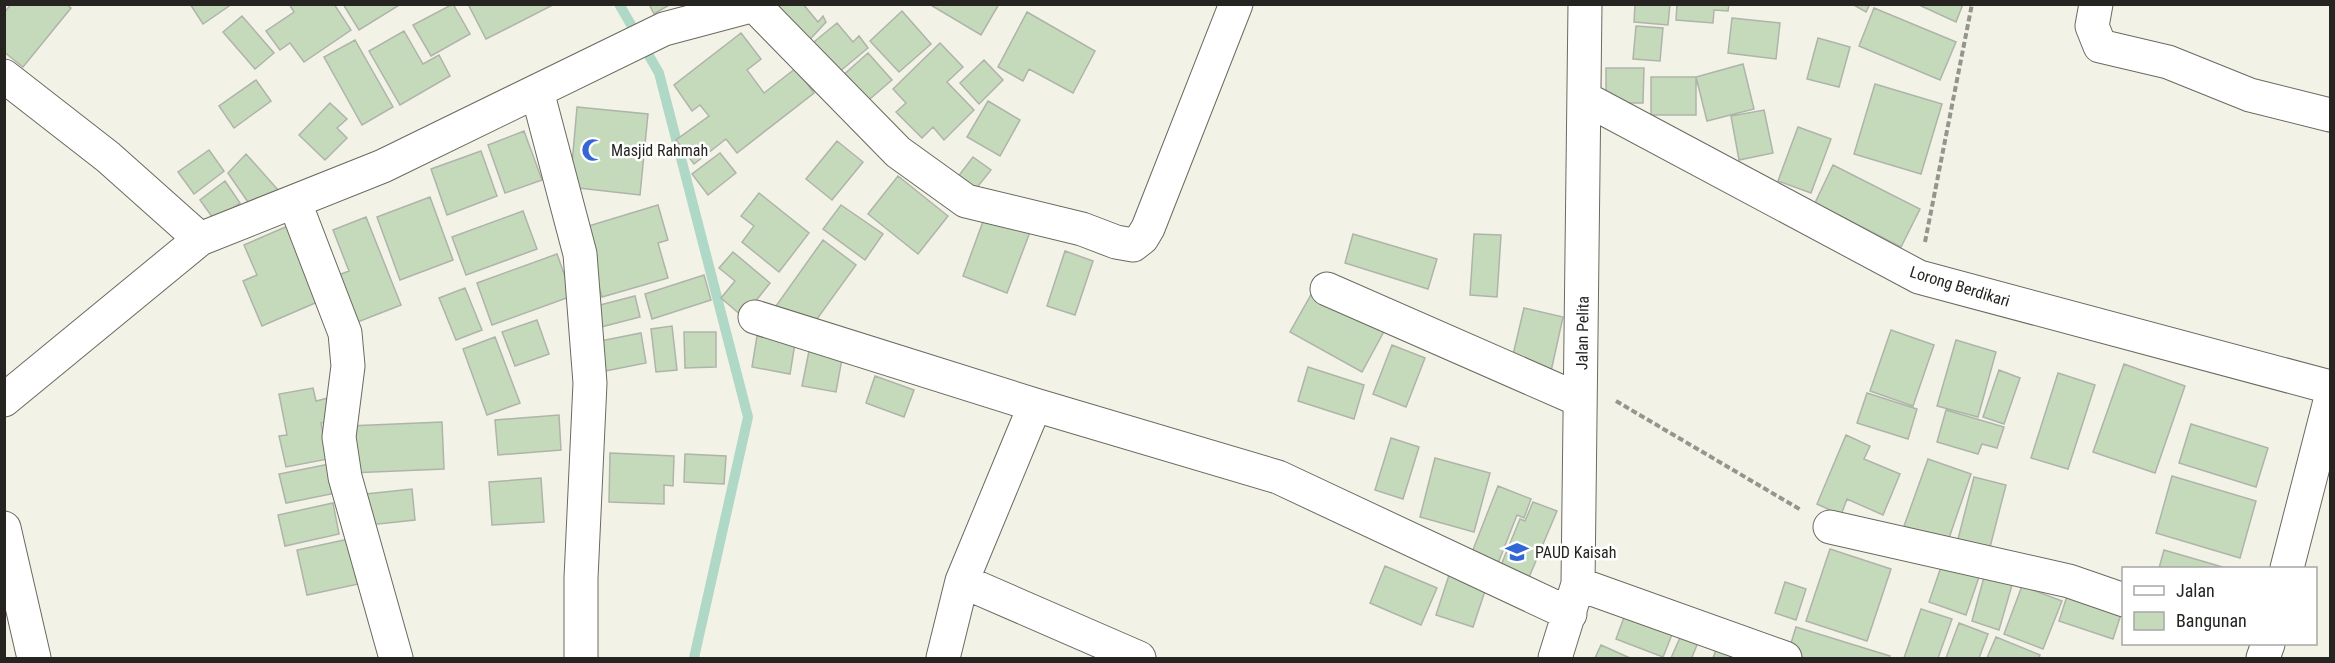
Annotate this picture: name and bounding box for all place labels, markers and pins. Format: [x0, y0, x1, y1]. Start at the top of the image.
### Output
mosque icon: Masjid Rahmah [580, 137, 606, 163]
place label: Masjid Rahmah [611, 141, 708, 160]
school or university icon: PAUD Kaisah [1504, 539, 1530, 565]
place label: PAUD Kaisah [1535, 543, 1616, 562]

